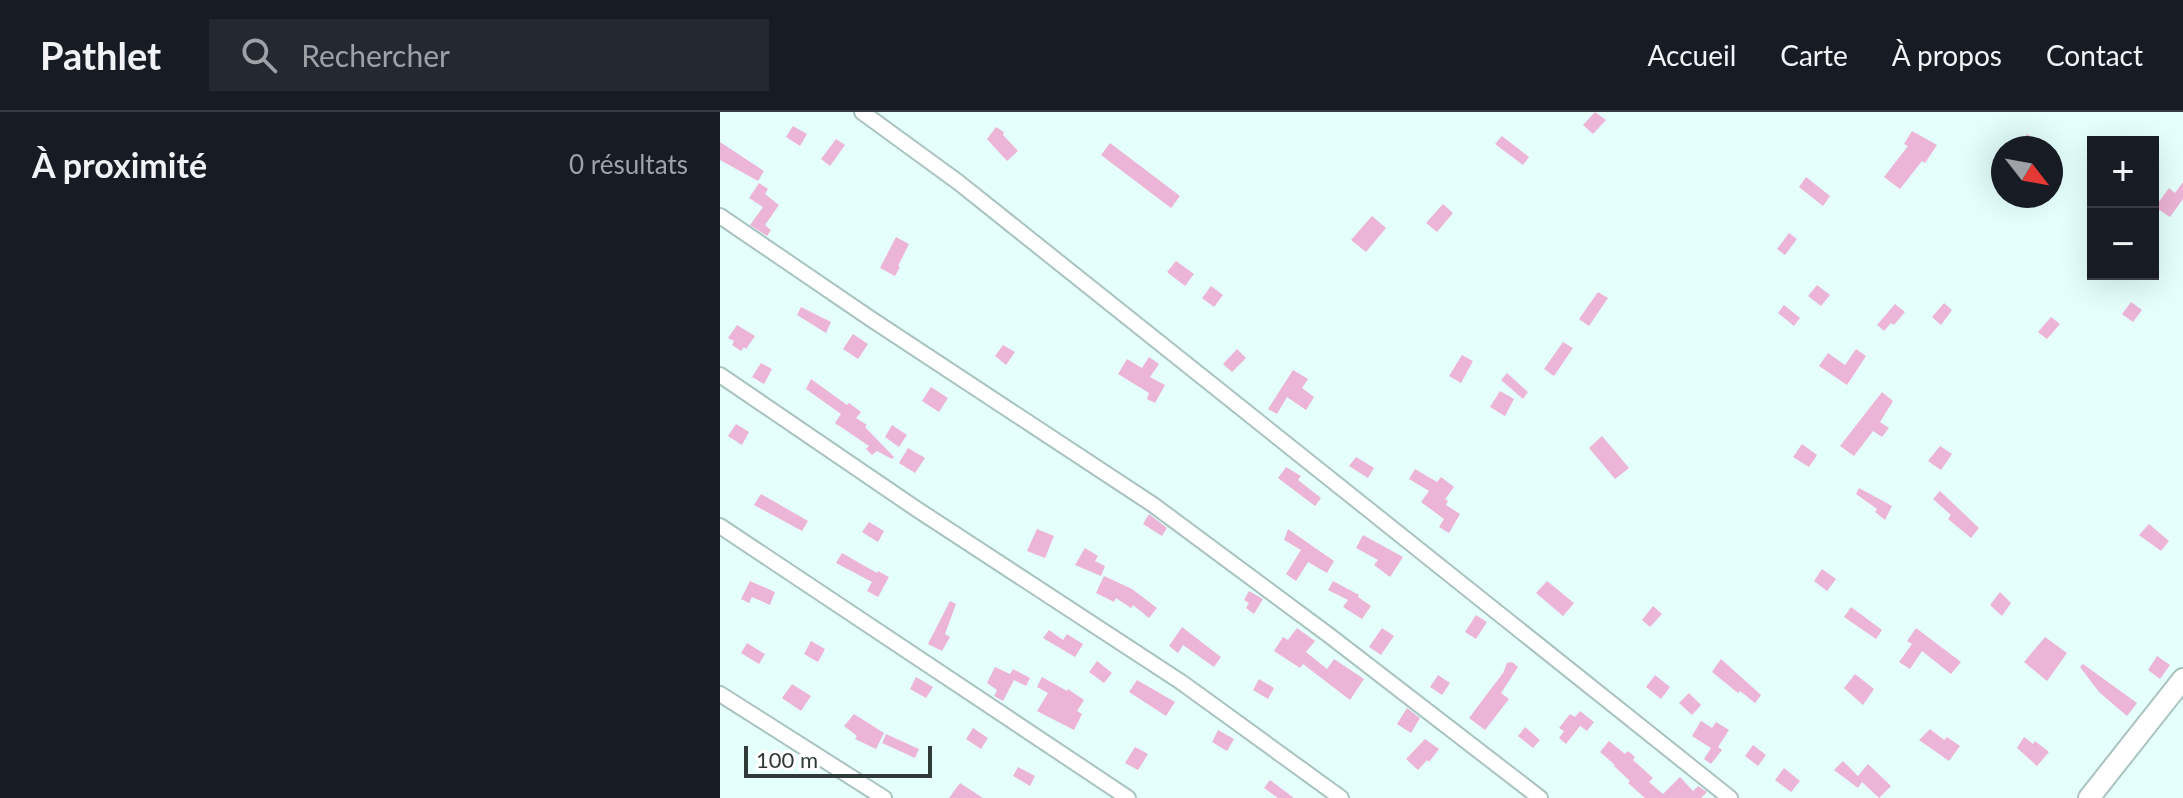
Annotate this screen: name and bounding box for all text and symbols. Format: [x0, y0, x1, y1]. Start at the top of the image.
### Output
search box [209, 19, 769, 91]
text: Pathlet [40, 32, 161, 78]
icon: search [237, 33, 281, 77]
text: Rechercher [301, 37, 450, 73]
text: Accueil [1647, 38, 1736, 72]
text: Carte [1780, 38, 1848, 72]
text: À propos [1892, 38, 2002, 72]
text: Contact [2046, 38, 2143, 72]
north arrow [1991, 136, 2063, 208]
map controls [2087, 136, 2159, 280]
button: + [2087, 136, 2159, 208]
text: À proximité [32, 144, 207, 185]
text: 0 résultats [569, 148, 688, 180]
button: − [2087, 208, 2159, 280]
scale bar [744, 742, 932, 778]
text: 100 m [756, 746, 818, 773]

